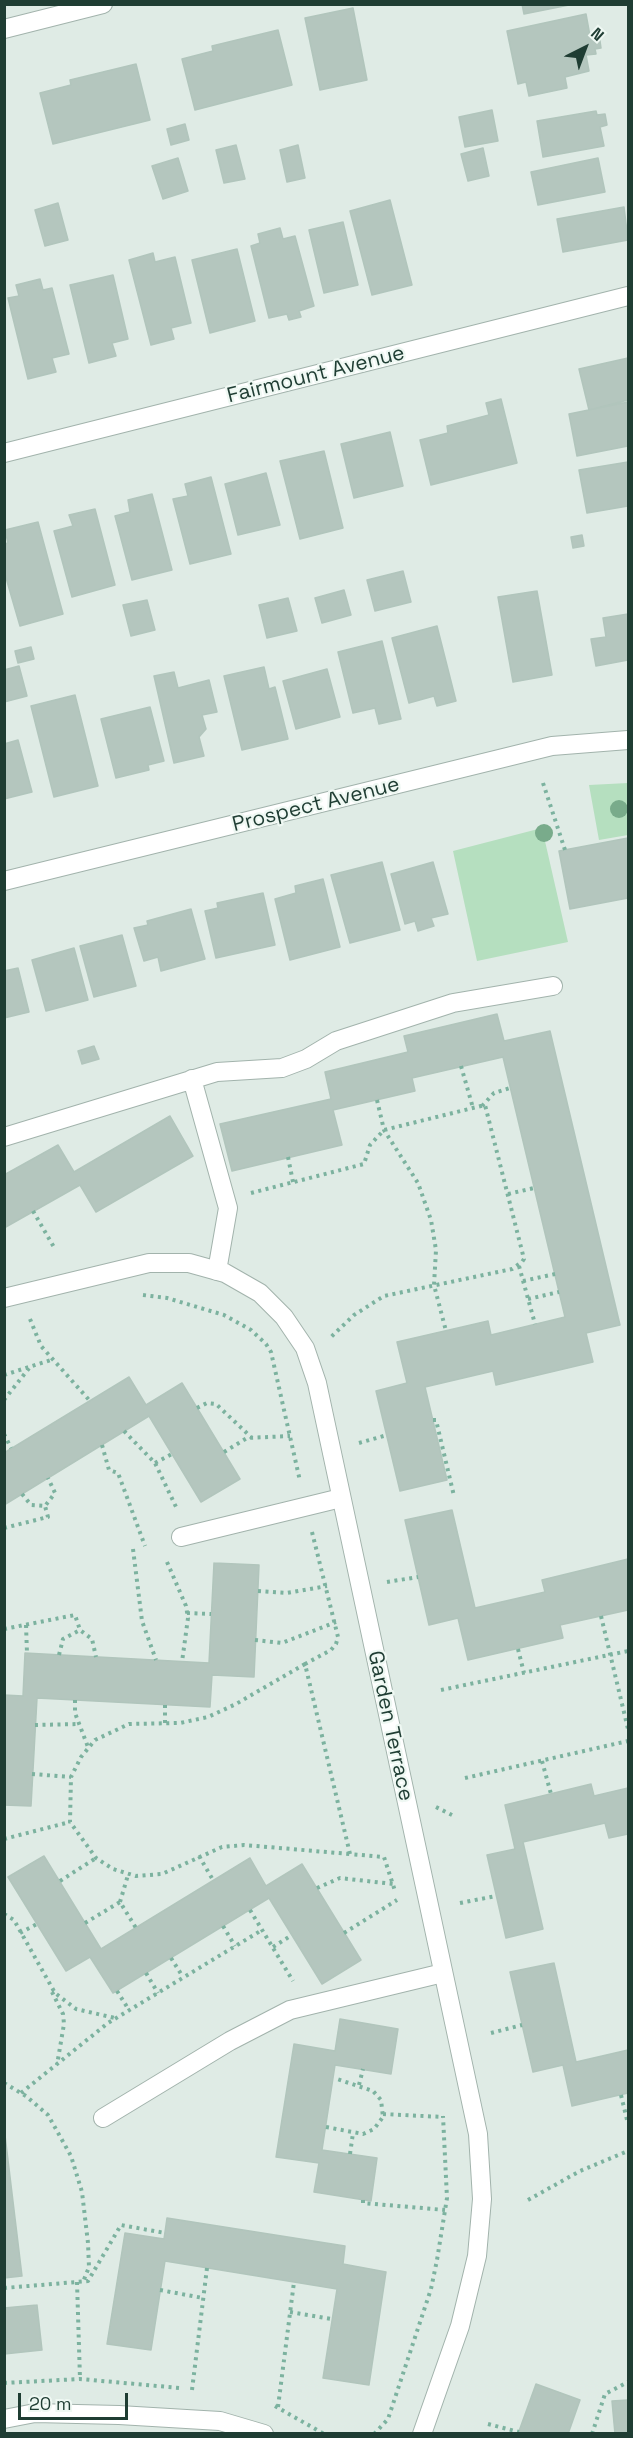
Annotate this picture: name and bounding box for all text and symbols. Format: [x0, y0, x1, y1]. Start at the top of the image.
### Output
north arrow [555, 18, 615, 78]
text: N [586, 23, 608, 46]
street label: Fairmount Avenue [225, 341, 407, 409]
street label: Prospect Avenue [230, 772, 402, 838]
street label: Garden Terrace [362, 1649, 418, 1803]
scale bar [21, 2381, 130, 2419]
text: 20 m [29, 2392, 72, 2415]

